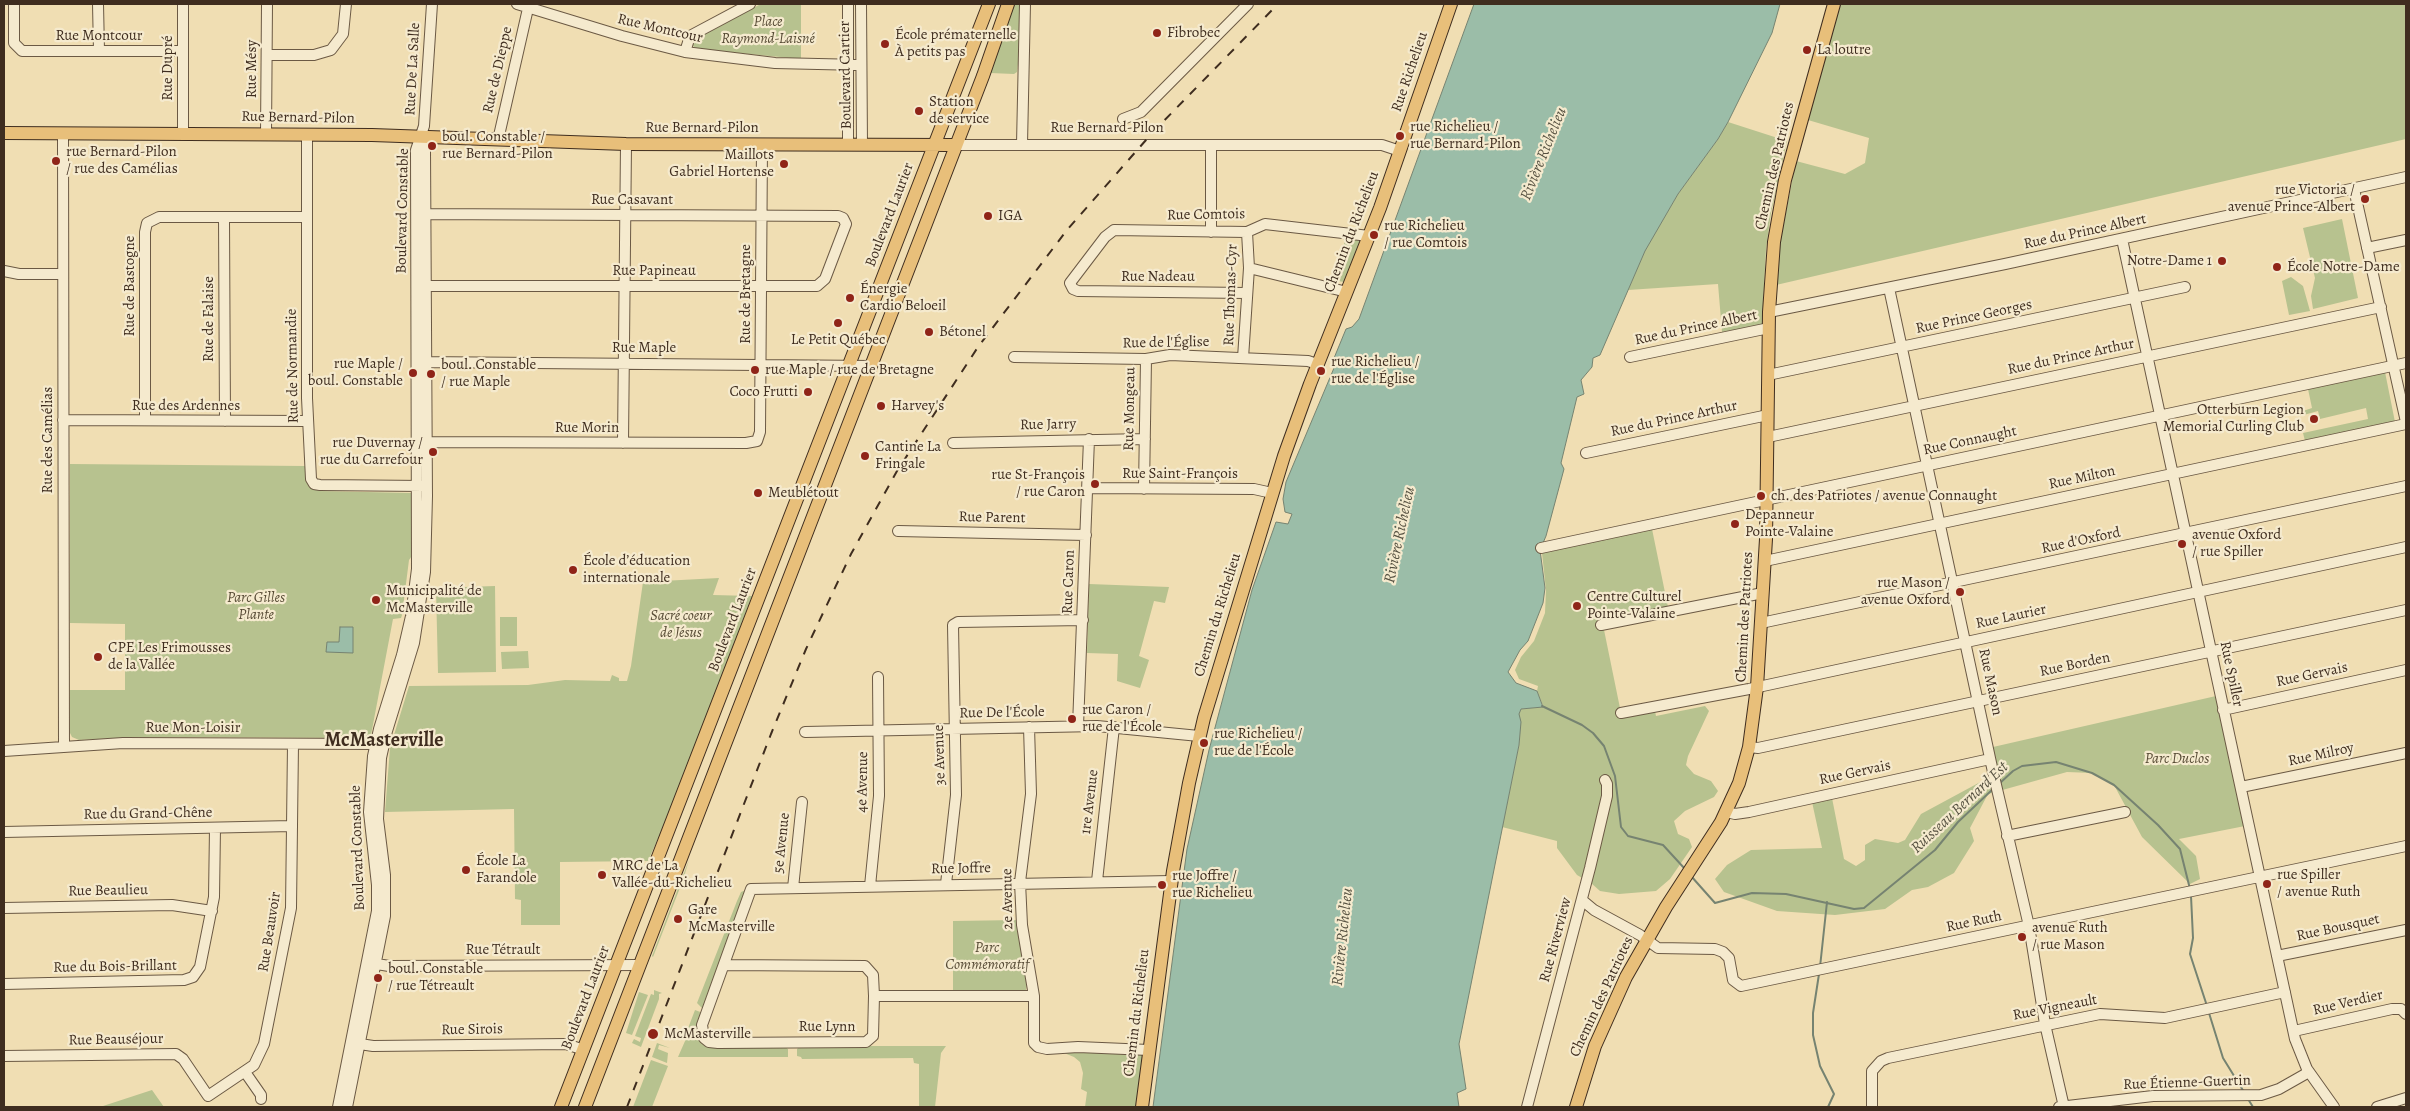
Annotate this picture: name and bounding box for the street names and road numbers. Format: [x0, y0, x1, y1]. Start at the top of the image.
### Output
street label: Rue Montcour [616, 10, 704, 48]
street label: Boulevard Cartier [836, 21, 856, 129]
street label: Rue De La Salle [402, 22, 424, 116]
street label: Rue de Dieppe [479, 25, 517, 115]
street label: Rue Montcour [55, 27, 143, 45]
street label: Rue Richelieu [1388, 30, 1432, 114]
street label: Rue Dupré [159, 35, 177, 101]
street label: Rue Mésy [243, 40, 261, 98]
street label: Chemin des Patriotes [1752, 100, 1798, 232]
street label: Rue Bernard-Pilon [241, 108, 355, 128]
street label: Rue Bernard-Pilon [645, 119, 759, 137]
street label: Rue Bernard-Pilon [1050, 119, 1164, 137]
street label: Boulevard Constable [393, 148, 413, 274]
street label: Boulevard Laurier [862, 160, 918, 270]
street label: Chemin du Richelieu [1321, 169, 1383, 295]
street label: Rue Casavant [591, 191, 673, 209]
street label: Rue Comtois [1167, 205, 1245, 225]
street label: Rue du Prince Albert [2022, 210, 2148, 254]
street label: Rue de Bastogne [121, 235, 139, 337]
street label: Rue de Bretagne [737, 244, 755, 344]
street label: Rue Thomas-Cyr [1220, 244, 1242, 346]
street label: Rue Papineau [612, 262, 696, 280]
street label: Rue Nadeau [1121, 268, 1195, 286]
street label: Rue de Falaise [200, 276, 218, 362]
street label: Rue Prince Georges [1914, 296, 2034, 338]
street label: Rue du Prince Albert [1633, 306, 1759, 350]
street label: Rue de Normandie [283, 309, 303, 423]
street label: Rue de l'Église [1122, 333, 1210, 353]
street label: Rue du Prince Arthur [2006, 335, 2136, 379]
street label: Rue Maple [612, 339, 676, 357]
street label: Rue Mongeau [1120, 367, 1140, 451]
street label: Rue des Camélias [39, 387, 57, 493]
street label: Rue des Ardennes [132, 397, 240, 415]
street label: Rue du Prince Arthur [1609, 397, 1739, 441]
street label: Rue Jarry [1020, 416, 1076, 434]
street label: Rue Morin [555, 419, 619, 437]
street label: Rue Connaught [1922, 422, 2018, 460]
street label: Rue Milton [2047, 462, 2117, 494]
street label: Rue Saint-François [1122, 465, 1238, 483]
street label: Rue Parent [958, 508, 1026, 528]
street label: Rue d'Oxford [2040, 524, 2122, 558]
street label: Rue Caron [1059, 550, 1079, 614]
street label: Chemin du Richelieu [1191, 551, 1245, 679]
street label: Chemin des Patriotes [1733, 551, 1757, 683]
street label: Boulevard Laurier [705, 565, 761, 675]
street label: Rue Laurier [1974, 601, 2048, 633]
street label: Rue Spiller [2215, 640, 2247, 708]
street label: Rue Mason [1974, 647, 2006, 717]
street label: Rue Borden [2038, 649, 2112, 681]
street label: Rue Gervais [2275, 659, 2349, 691]
street label: Rue De l'École [959, 703, 1045, 723]
street label: Rue Mon-Loisir [145, 719, 241, 737]
street label: 3e Avenue [930, 724, 950, 786]
street label: Rue Milroy [2287, 739, 2355, 771]
street label: 4e Avenue [853, 751, 873, 813]
street label: Rue Gervais [1818, 757, 1892, 789]
street label: 1re Avenue [1077, 769, 1103, 835]
street label: Boulevard Constable [347, 785, 369, 911]
street label: Rue du Grand-Chêne [83, 804, 213, 824]
street label: 5e Avenue [770, 812, 794, 874]
street label: Rue Joffre [931, 859, 991, 879]
street label: 2e Avenue [998, 868, 1018, 930]
street label: Rue Beaulieu [68, 881, 148, 901]
street label: Rue Beauvoir [255, 891, 285, 973]
street label: Rue Riverview [1536, 896, 1576, 984]
street label: Rue Ruth [1945, 907, 2003, 937]
street label: Rue Bousquet [2295, 910, 2381, 946]
street label: Chemin des Patriotes [1566, 934, 1638, 1060]
street label: Rue Tétrault [466, 941, 540, 959]
street label: Boulevard Laurier [558, 943, 614, 1053]
street label: Chemin du Richelieu [1120, 948, 1154, 1078]
street label: Rue du Bois-Brillant [53, 957, 177, 977]
street label: Rue Verdier [2311, 986, 2385, 1020]
street label: Rue Vigneault [2011, 991, 2099, 1025]
street label: Rue Lynn [798, 1018, 856, 1036]
street label: Rue Sirois [441, 1020, 503, 1040]
street label: Rue Beauséjour [68, 1030, 164, 1050]
street label: Rue Étienne-Guertin [2123, 1072, 2251, 1094]

